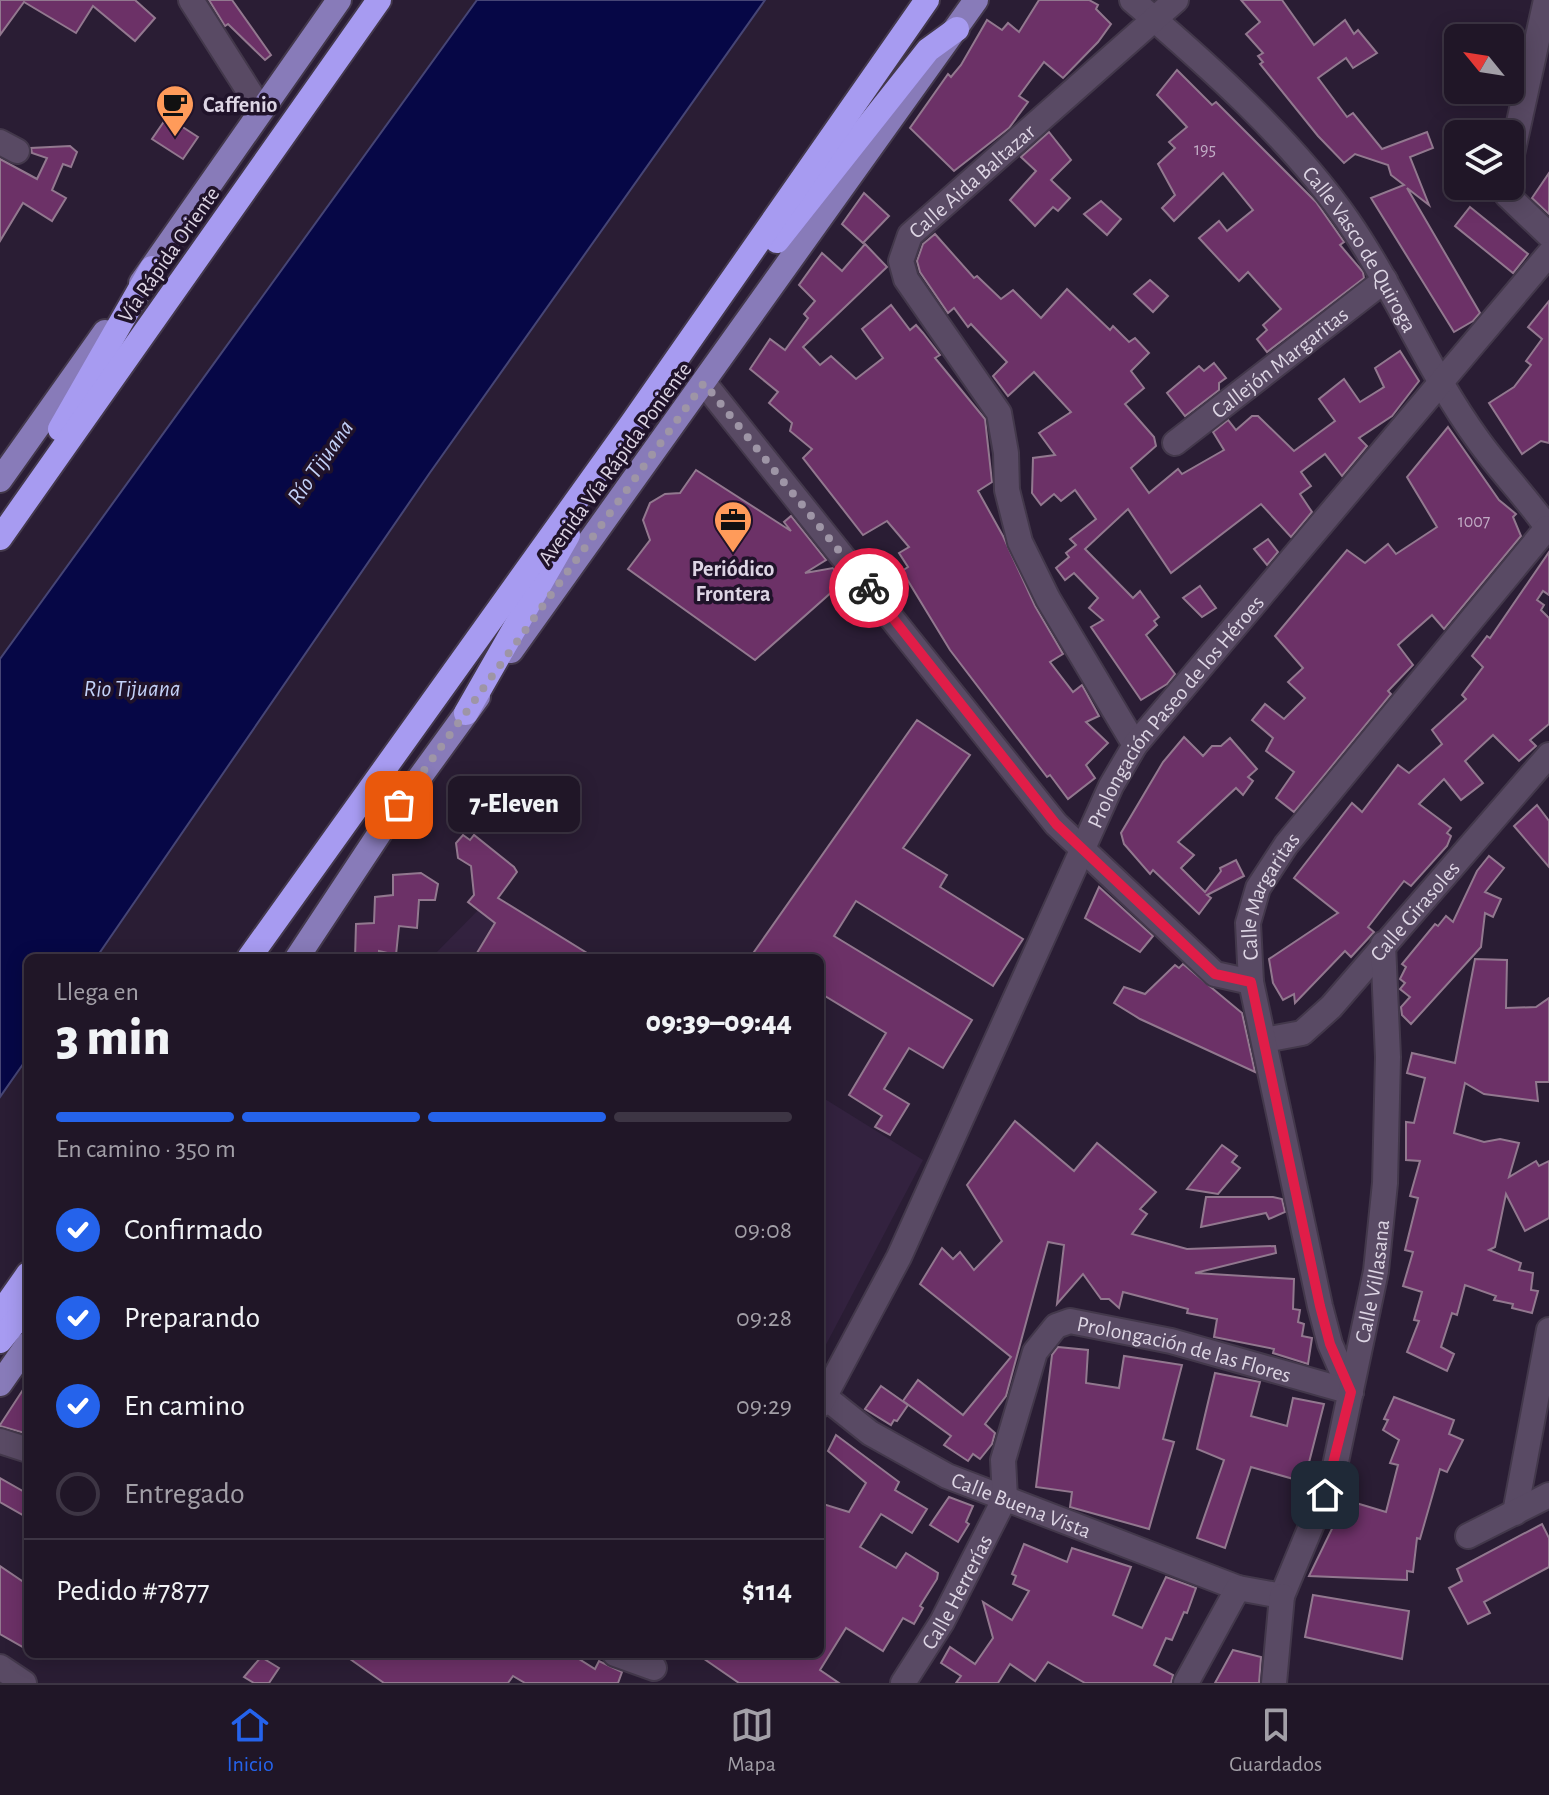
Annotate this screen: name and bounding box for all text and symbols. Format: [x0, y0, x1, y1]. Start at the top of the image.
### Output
north arrow [1444, 24, 1524, 104]
map controls [1444, 24, 1524, 200]
cafe icon: Caffenio [154, 83, 196, 138]
place label: Caffenio [203, 94, 278, 116]
street label: Calle Aida Baltazar [905, 120, 1039, 243]
button: layers [1444, 120, 1524, 200]
house number: 195 [1194, 141, 1216, 159]
street label: Calle Vasco de Quiroga [1298, 162, 1421, 336]
street label: Vía Rápida Oriente [114, 183, 224, 326]
street label: Callejón Margaritas [1207, 303, 1352, 423]
street label: Avenida Vía Rápida Poniente [534, 358, 696, 569]
water label: Río Tijuana [283, 416, 358, 509]
office icon: Periódico Frontera [712, 499, 754, 554]
house number: 1007 [1458, 513, 1490, 531]
courier [829, 548, 909, 628]
place label: Periódico Frontera [692, 558, 775, 605]
icon: bike [847, 566, 891, 610]
street label: Prolongación Paseo de los Héroes [1084, 591, 1268, 832]
water label: Rio Tijuana [84, 677, 180, 701]
pin [365, 771, 433, 839]
callout: 7-Eleven [447, 777, 579, 833]
icon: bag [377, 783, 421, 827]
text: 7-Eleven [469, 791, 559, 817]
street label: Calle Margaritas [1237, 828, 1304, 961]
street label: Calle Girasoles [1366, 857, 1464, 966]
text: Llega en [56, 979, 139, 1005]
text: 09:39–09:44 [646, 1007, 792, 1037]
text: 3 min [56, 1012, 170, 1064]
text: En camino · 350 m [56, 1136, 236, 1162]
icon: check [56, 1208, 100, 1252]
text: Confirmado [124, 1215, 263, 1245]
text: 09:08 [734, 1217, 792, 1243]
street label: Calle Villasana [1351, 1219, 1393, 1345]
icon: check [56, 1296, 100, 1340]
text: Preparando [124, 1303, 260, 1333]
text: 09:28 [736, 1305, 792, 1331]
street label: Prolongación de las Flores [1075, 1313, 1294, 1387]
icon: check [56, 1384, 100, 1428]
text: En camino [124, 1391, 245, 1421]
text: 09:29 [736, 1393, 792, 1419]
pin [1291, 1461, 1359, 1529]
street label: Calle Buena Vista [948, 1469, 1094, 1542]
icon: home [1303, 1473, 1347, 1517]
text: Entregado [124, 1479, 245, 1509]
street label: Calle Herrerías [918, 1531, 996, 1653]
text: Pedido #7877 [56, 1576, 209, 1606]
text: $114 [742, 1576, 792, 1606]
tab: Inicio [227, 1703, 274, 1777]
tab: Mapa [727, 1703, 776, 1777]
tab: Guardados [1229, 1703, 1322, 1777]

